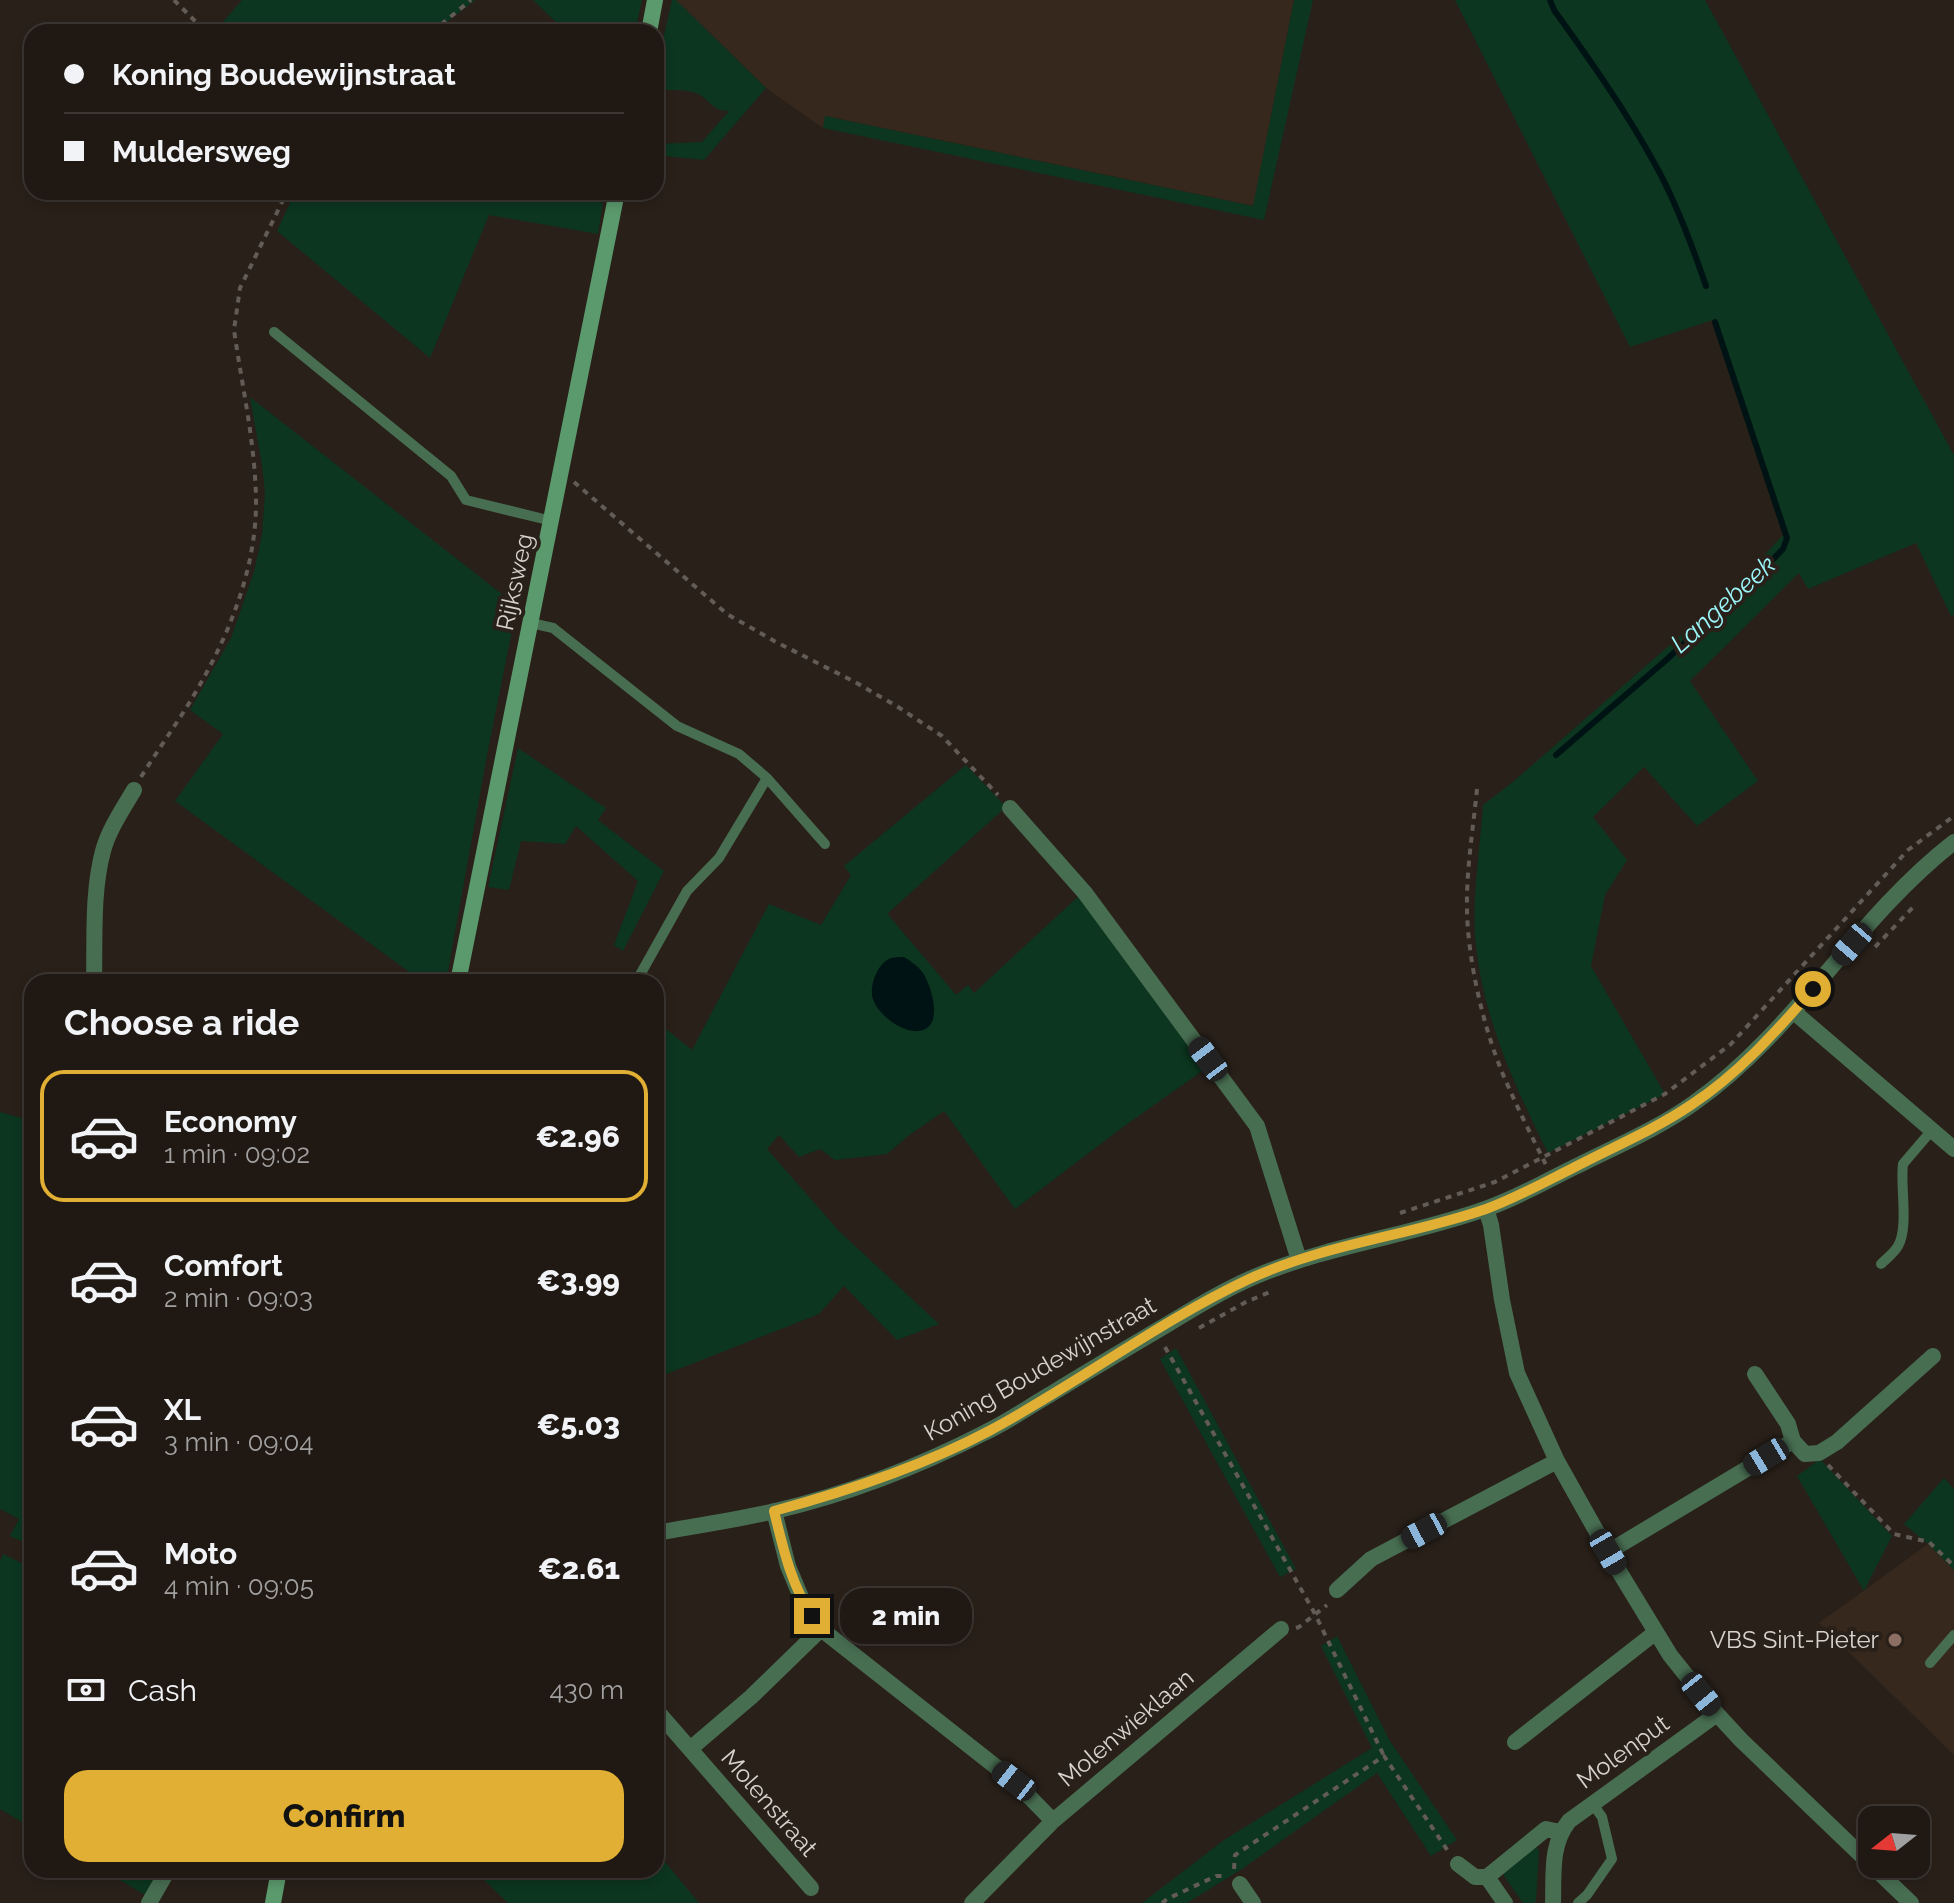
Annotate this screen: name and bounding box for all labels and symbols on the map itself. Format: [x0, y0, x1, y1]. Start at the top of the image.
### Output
street label: Rijksweg [490, 531, 539, 633]
water label: Langebeek [1664, 549, 1782, 659]
car [1827, 918, 1877, 970]
route start [1795, 971, 1831, 1007]
car [1184, 1033, 1232, 1085]
street label: Koning Boudewijnstraat [919, 1290, 1161, 1447]
car [1739, 1434, 1793, 1480]
car [1397, 1509, 1451, 1553]
car [1586, 1525, 1630, 1579]
callout: 2 min [840, 1588, 972, 1644]
route end [794, 1598, 830, 1634]
place label: VBS Sint-Pieter [1710, 1625, 1880, 1654]
marker: VBS Sint-Pieter [1886, 1631, 1904, 1649]
street label: Molenwieklaan [1052, 1663, 1199, 1793]
car [1677, 1668, 1725, 1720]
street label: Molenput [1571, 1708, 1674, 1795]
street label: Molenstraat [715, 1743, 824, 1862]
car [988, 1757, 1040, 1805]
north arrow [1858, 1806, 1930, 1878]

